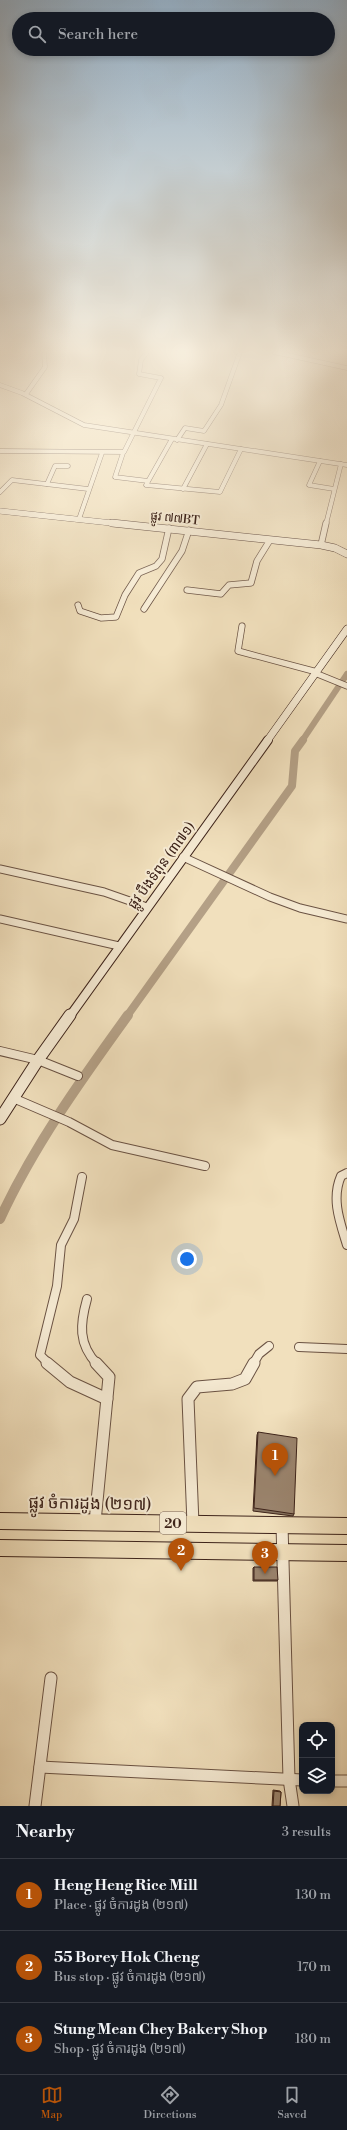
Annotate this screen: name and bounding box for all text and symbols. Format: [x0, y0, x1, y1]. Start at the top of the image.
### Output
search box [12, 12, 335, 56]
icon: search [26, 23, 48, 45]
text: Search here [58, 25, 138, 44]
street label: ផ្លូវ ៧៧BT [149, 508, 201, 531]
street label: ផ្លូវ បឹងទំពុន (៣៧១) [124, 818, 201, 914]
your location [177, 1249, 197, 1269]
pin: 1 [262, 1443, 288, 1476]
street label: ផ្លូវ ចំការដូង (២១៧) [28, 1492, 152, 1519]
road number: 20 [160, 1512, 186, 1534]
pin: 2 [168, 1538, 194, 1571]
pin: 3 [252, 1541, 278, 1574]
map controls [299, 1722, 335, 1794]
button: locate [299, 1722, 335, 1758]
button: layers [299, 1758, 335, 1794]
text: Nearby [16, 1821, 75, 1843]
text: 3 results [282, 1824, 331, 1840]
text: Heng Heng Rice Mill [54, 1876, 198, 1895]
text: 1 [26, 1887, 32, 1903]
text: 130 m [296, 1887, 331, 1903]
text: Place · ផ្លូវ ចំការដូង (២១៧) [54, 1897, 188, 1913]
text: 55 Borey Hok Cheng [54, 1948, 199, 1967]
text: 2 [25, 1959, 33, 1975]
text: 170 m [297, 1959, 331, 1975]
text: Bus stop · ផ្លូវ ចំការដូង (២១៧) [54, 1969, 206, 1985]
text: Stung Mean Chey Bakery Shop [54, 2020, 268, 2039]
text: 3 [25, 2031, 33, 2047]
text: 180 m [295, 2031, 331, 2047]
text: Shop · ផ្លូវ ចំការដូង (២១៧) [54, 2041, 186, 2057]
tab: Map [41, 2084, 63, 2122]
tab: Directions [144, 2084, 197, 2122]
tab: Saved [278, 2084, 306, 2122]

